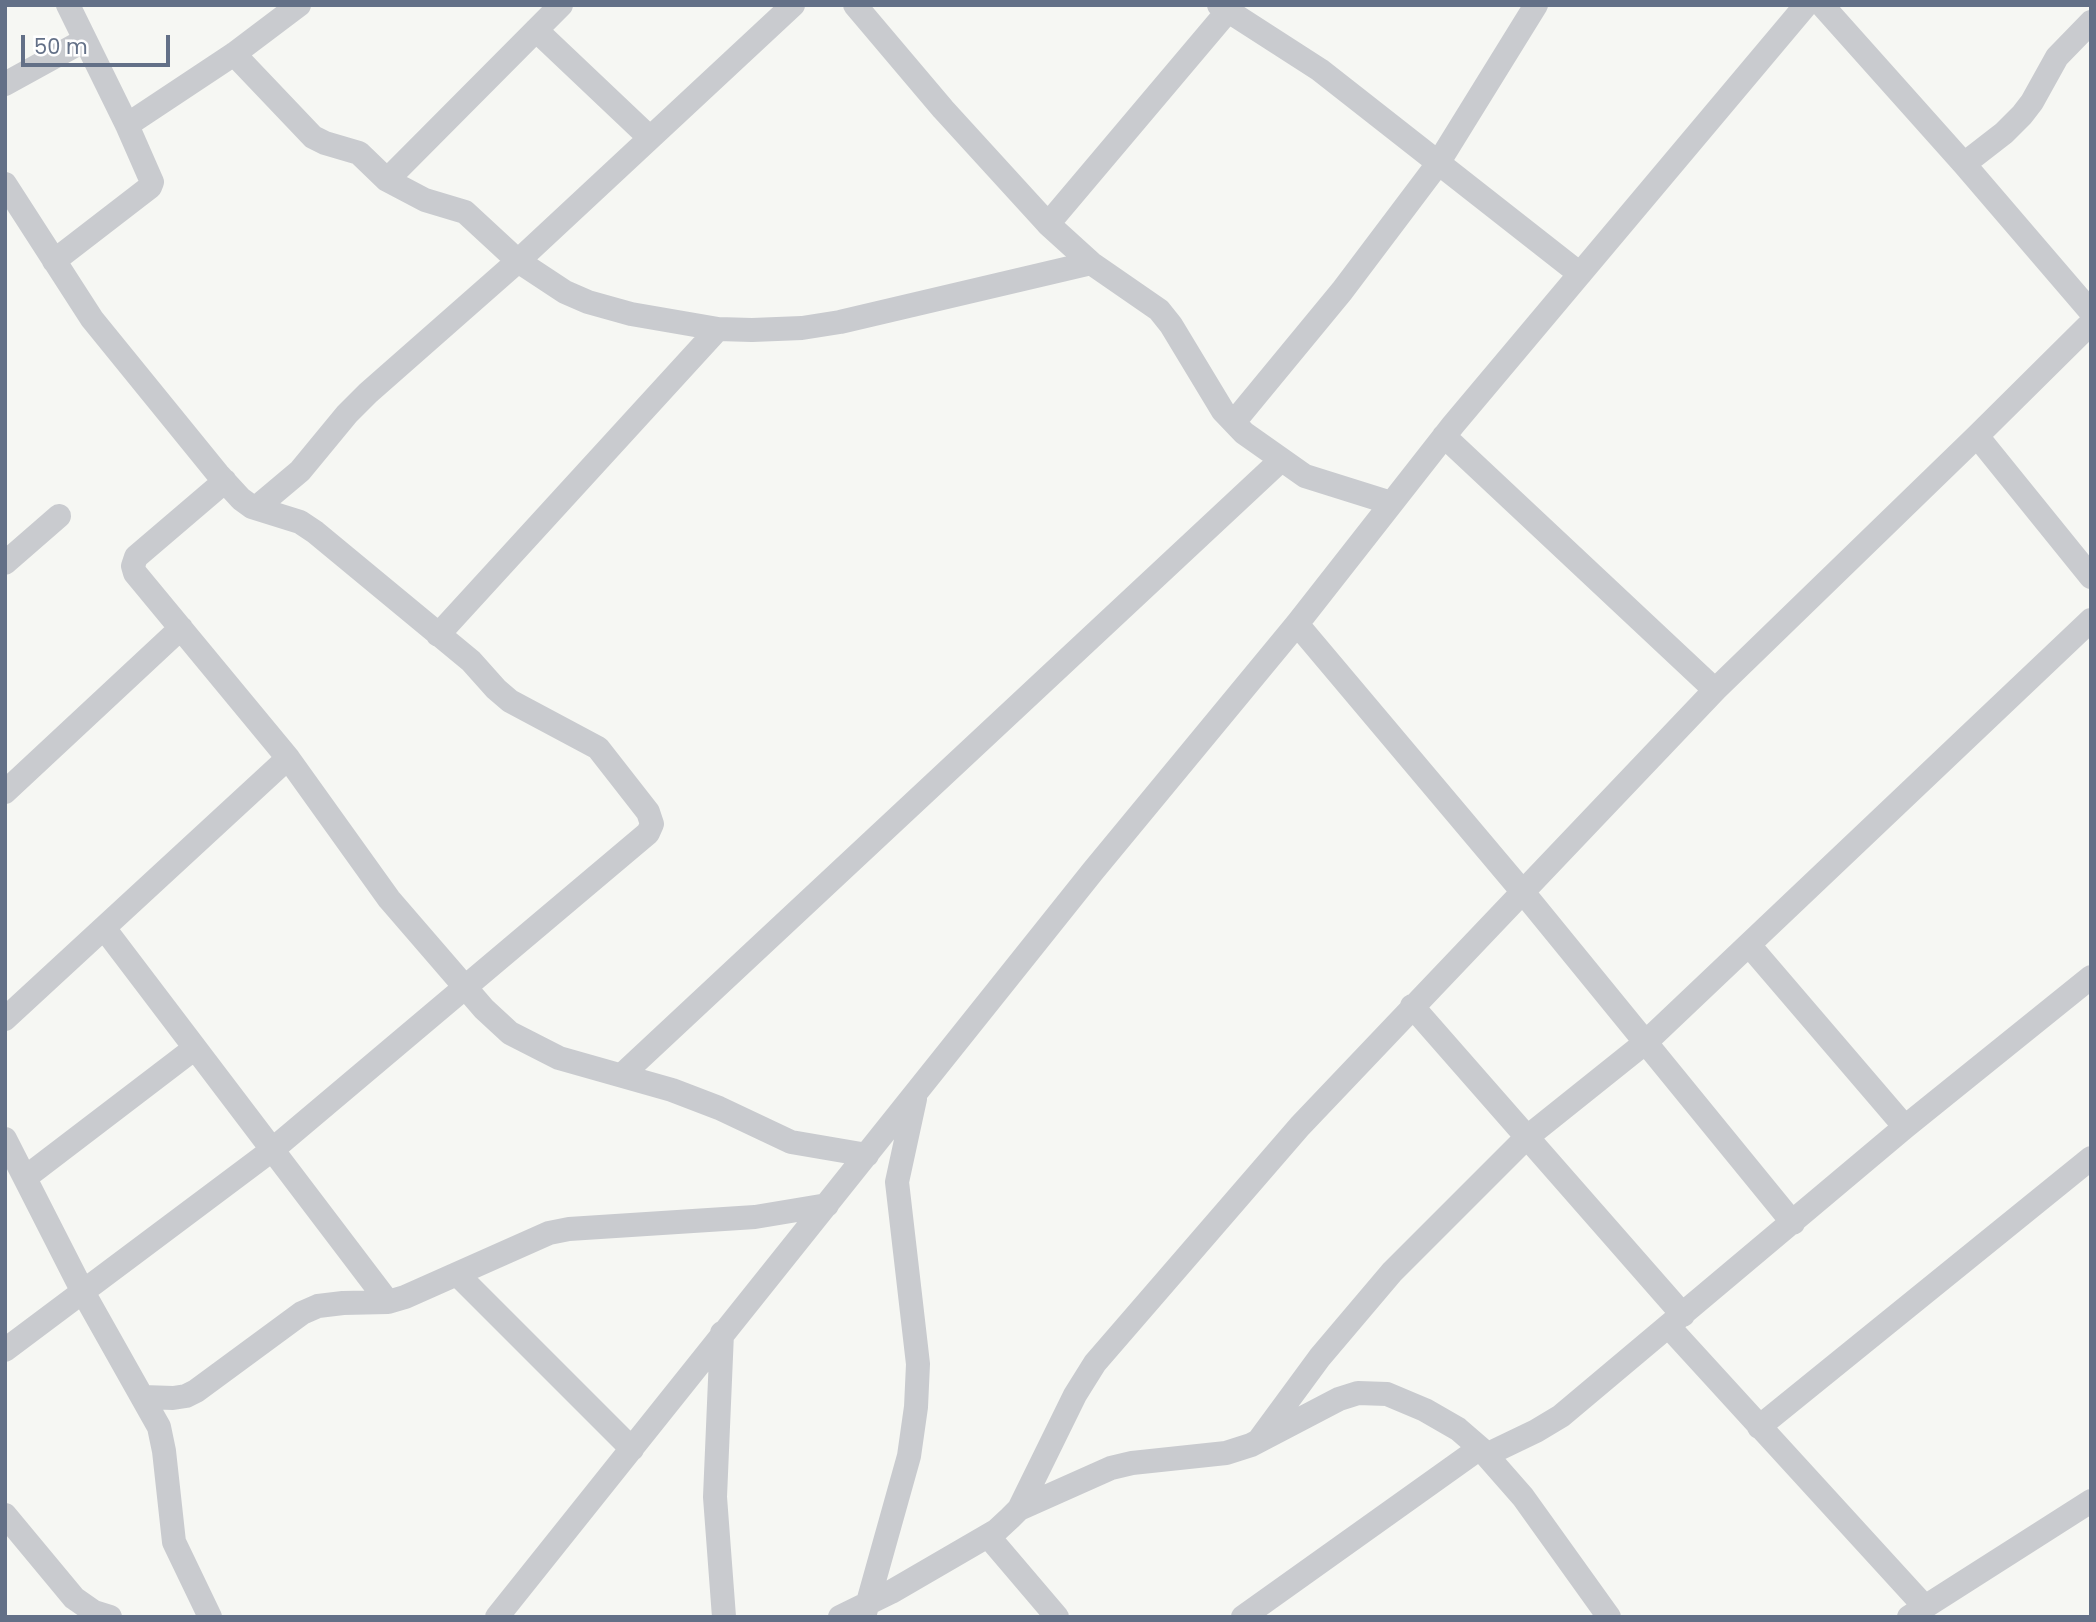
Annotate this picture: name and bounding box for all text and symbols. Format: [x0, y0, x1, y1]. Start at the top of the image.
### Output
scale bar [24, 21, 173, 65]
text: 50 m [34, 32, 88, 61]

